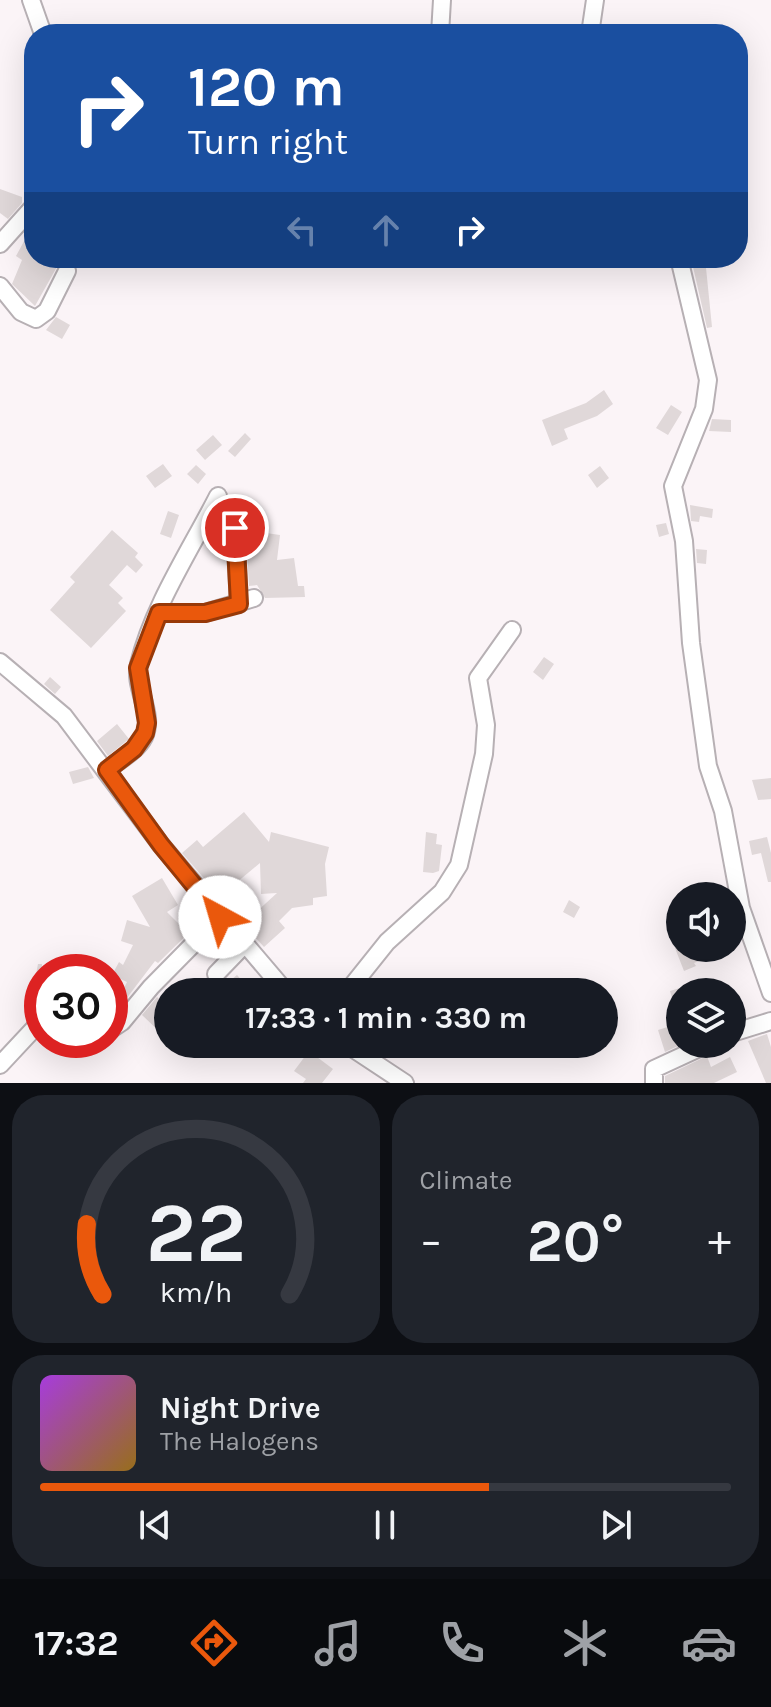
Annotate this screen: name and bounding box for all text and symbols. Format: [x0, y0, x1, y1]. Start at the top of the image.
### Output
text: 120 m [188, 54, 345, 119]
icon: right [56, 56, 160, 160]
text: Turn right [188, 121, 348, 163]
icon: left [280, 208, 324, 252]
icon: ahead [364, 208, 408, 252]
icon: right [448, 208, 492, 252]
pin [201, 494, 269, 562]
icon: arrive [213, 506, 257, 550]
position arrow [178, 875, 262, 959]
map controls [666, 882, 746, 1058]
button: sound [666, 882, 746, 962]
speed limit sign: 30 [24, 954, 128, 1058]
button: layers [666, 978, 746, 1058]
text: 17:33 · 1 min · 330 m [245, 1000, 527, 1036]
text: Climate [420, 1165, 512, 1196]
text: 22 [145, 1185, 246, 1282]
text: 20° [526, 1206, 624, 1276]
text: − [420, 1215, 443, 1266]
text: + [708, 1215, 731, 1266]
text: km/h [160, 1276, 232, 1309]
text: Night Drive [160, 1390, 321, 1426]
text: The Halogens [160, 1426, 319, 1457]
icon: previous [133, 1503, 177, 1547]
icon: pause [363, 1503, 407, 1547]
icon: next [594, 1503, 638, 1547]
icon: directions [186, 1615, 242, 1671]
icon: music [310, 1615, 366, 1671]
icon: phone [434, 1615, 490, 1671]
icon: climate [557, 1615, 613, 1671]
icon: car [681, 1615, 737, 1671]
text: 17:32 [34, 1622, 118, 1664]

